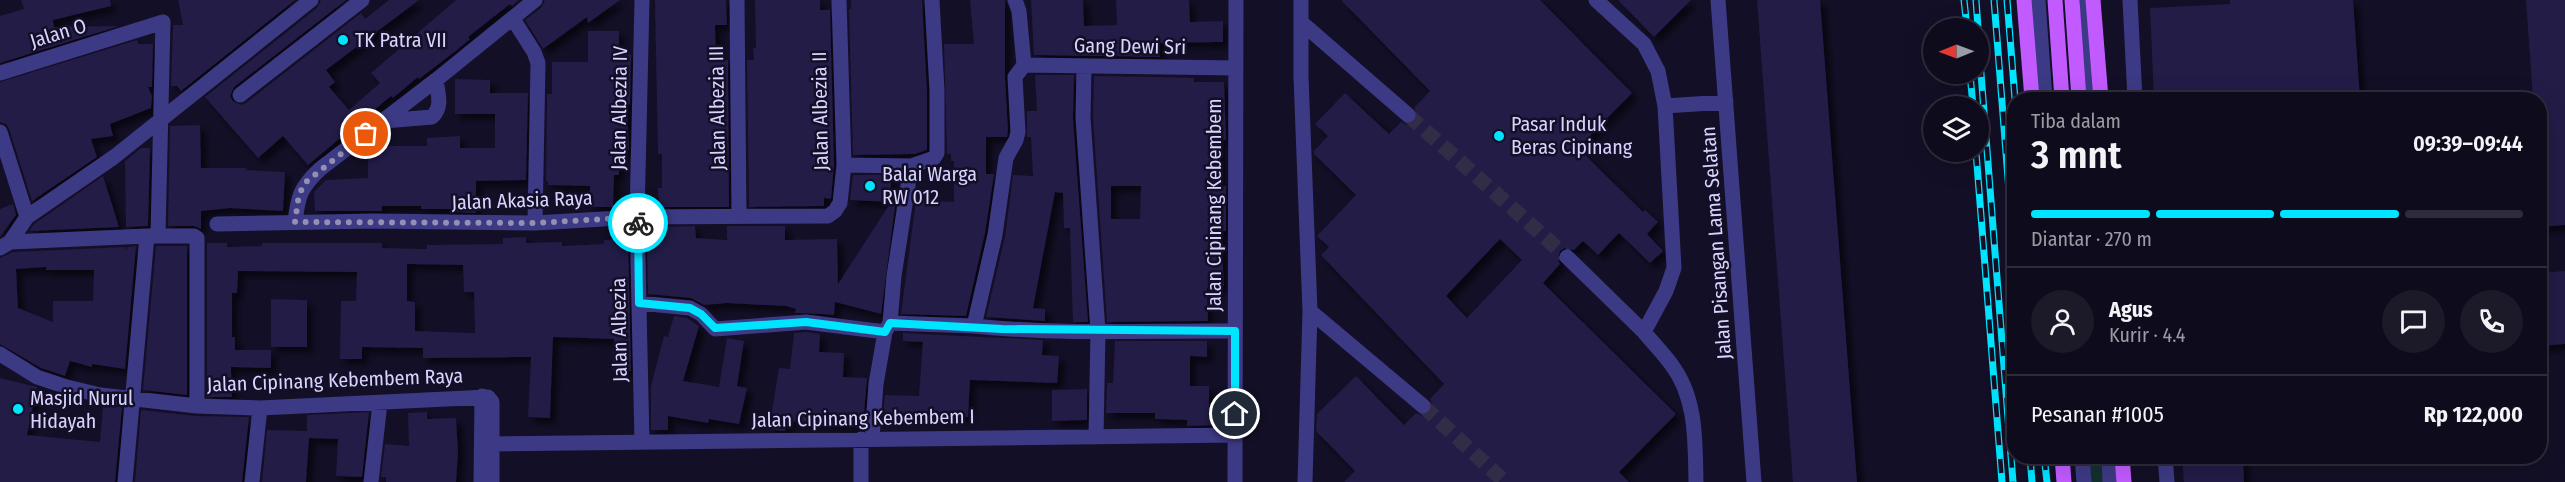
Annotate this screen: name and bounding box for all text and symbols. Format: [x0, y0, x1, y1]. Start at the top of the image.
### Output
street label: Jalan O [27, 13, 89, 53]
north arrow [1923, 18, 1989, 84]
map controls [1923, 18, 1989, 162]
place label: TK Patra VII [355, 28, 447, 52]
marker: TK Patra VII [336, 33, 350, 47]
street label: Gang Dewi Sri [1074, 33, 1186, 59]
street label: Jalan Albezia IV [606, 45, 632, 170]
street label: Jalan Albezia III [704, 45, 730, 171]
street label: Jalan Albezia II [807, 51, 833, 171]
button: layers [1923, 96, 1989, 162]
street label: Jalan Cipinang Kebembem [1202, 98, 1226, 312]
pin [340, 108, 391, 159]
text: Tiba dalam [2031, 109, 2121, 133]
place label: Pasar Induk Beras Cipinang [1511, 112, 1633, 159]
icon: bag [349, 117, 382, 150]
street label: Jalan Pisangan Lama Selatan [1696, 126, 1736, 360]
marker: Pasar Induk Beras Cipinang [1492, 129, 1506, 143]
text: 09:39–09:44 [2413, 130, 2523, 157]
text: 3 mnt [2031, 132, 2121, 178]
place label: Balai Warga RW 012 [882, 162, 977, 209]
marker: Balai Warga RW 012 [863, 179, 877, 193]
street label: Jalan Akasia Raya [451, 186, 593, 214]
courier [608, 193, 668, 253]
icon: bike [622, 207, 655, 240]
text: Diantar · 270 m [2031, 227, 2152, 251]
street label: Jalan Albezia [606, 278, 632, 382]
button: person [2031, 290, 2094, 353]
button: chat [2382, 290, 2445, 353]
button: phone [2460, 290, 2523, 353]
text: Agus [2109, 296, 2153, 323]
text: Kurir · 4.4 [2109, 323, 2185, 347]
street label: Jalan Cipinang Kebembem Raya [206, 364, 464, 396]
place label: Masjid Nurul Hidayah [30, 386, 133, 433]
pin [1209, 388, 1260, 439]
icon: home [1218, 397, 1251, 430]
text: Pesanan #1005 [2031, 401, 2164, 428]
text: Rp 122,000 [2424, 401, 2523, 428]
marker: Masjid Nurul Hidayah [11, 402, 25, 416]
street label: Jalan Cipinang Kebembem I [751, 404, 975, 432]

